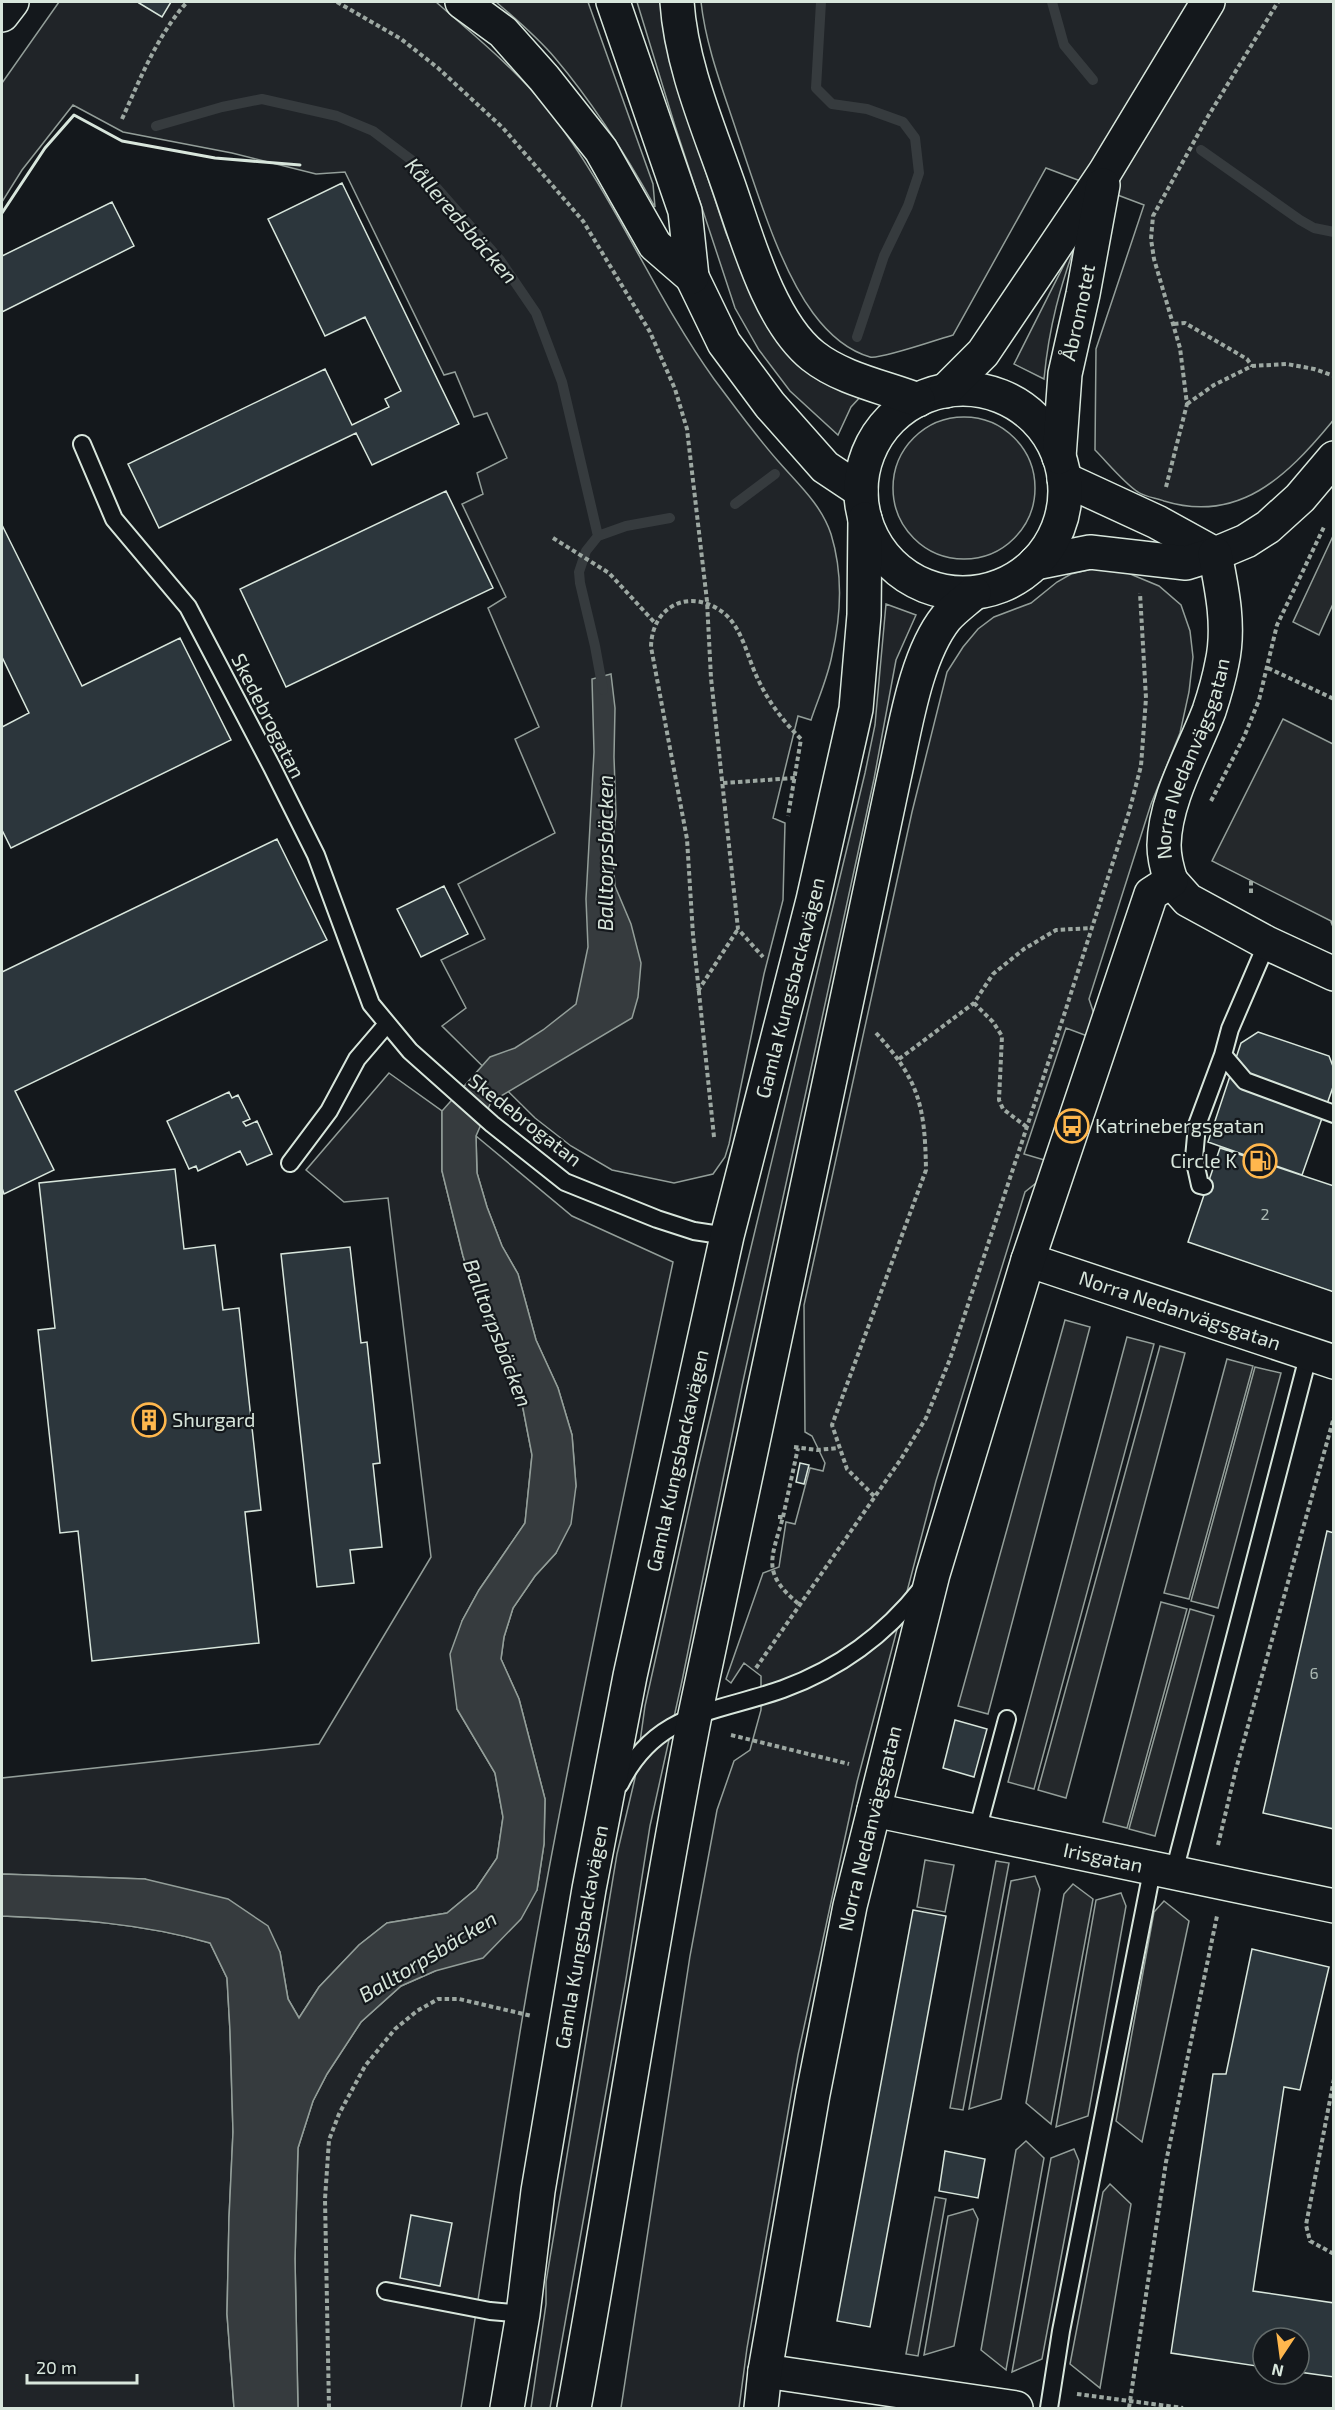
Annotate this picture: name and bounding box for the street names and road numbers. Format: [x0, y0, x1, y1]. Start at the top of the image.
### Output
street label: Åbromotet [1055, 262, 1099, 363]
street label: Skedebrogatan [227, 649, 311, 782]
street label: Norra Nedanvägsgatan [1151, 656, 1234, 861]
street label: Gamla Kungsbackavägen [750, 875, 829, 1101]
street label: Skedebrogatan [464, 1068, 587, 1171]
street label: Norra Nedanvägsgatan [1076, 1265, 1284, 1354]
street label: Gamla Kungsbackavägen [640, 1347, 713, 1574]
street label: Norra Nedanvägsgatan [832, 1723, 906, 1933]
street label: Gamla Kungsbackavägen [549, 1823, 612, 2051]
street label: Irisgatan [1061, 1837, 1145, 1877]

